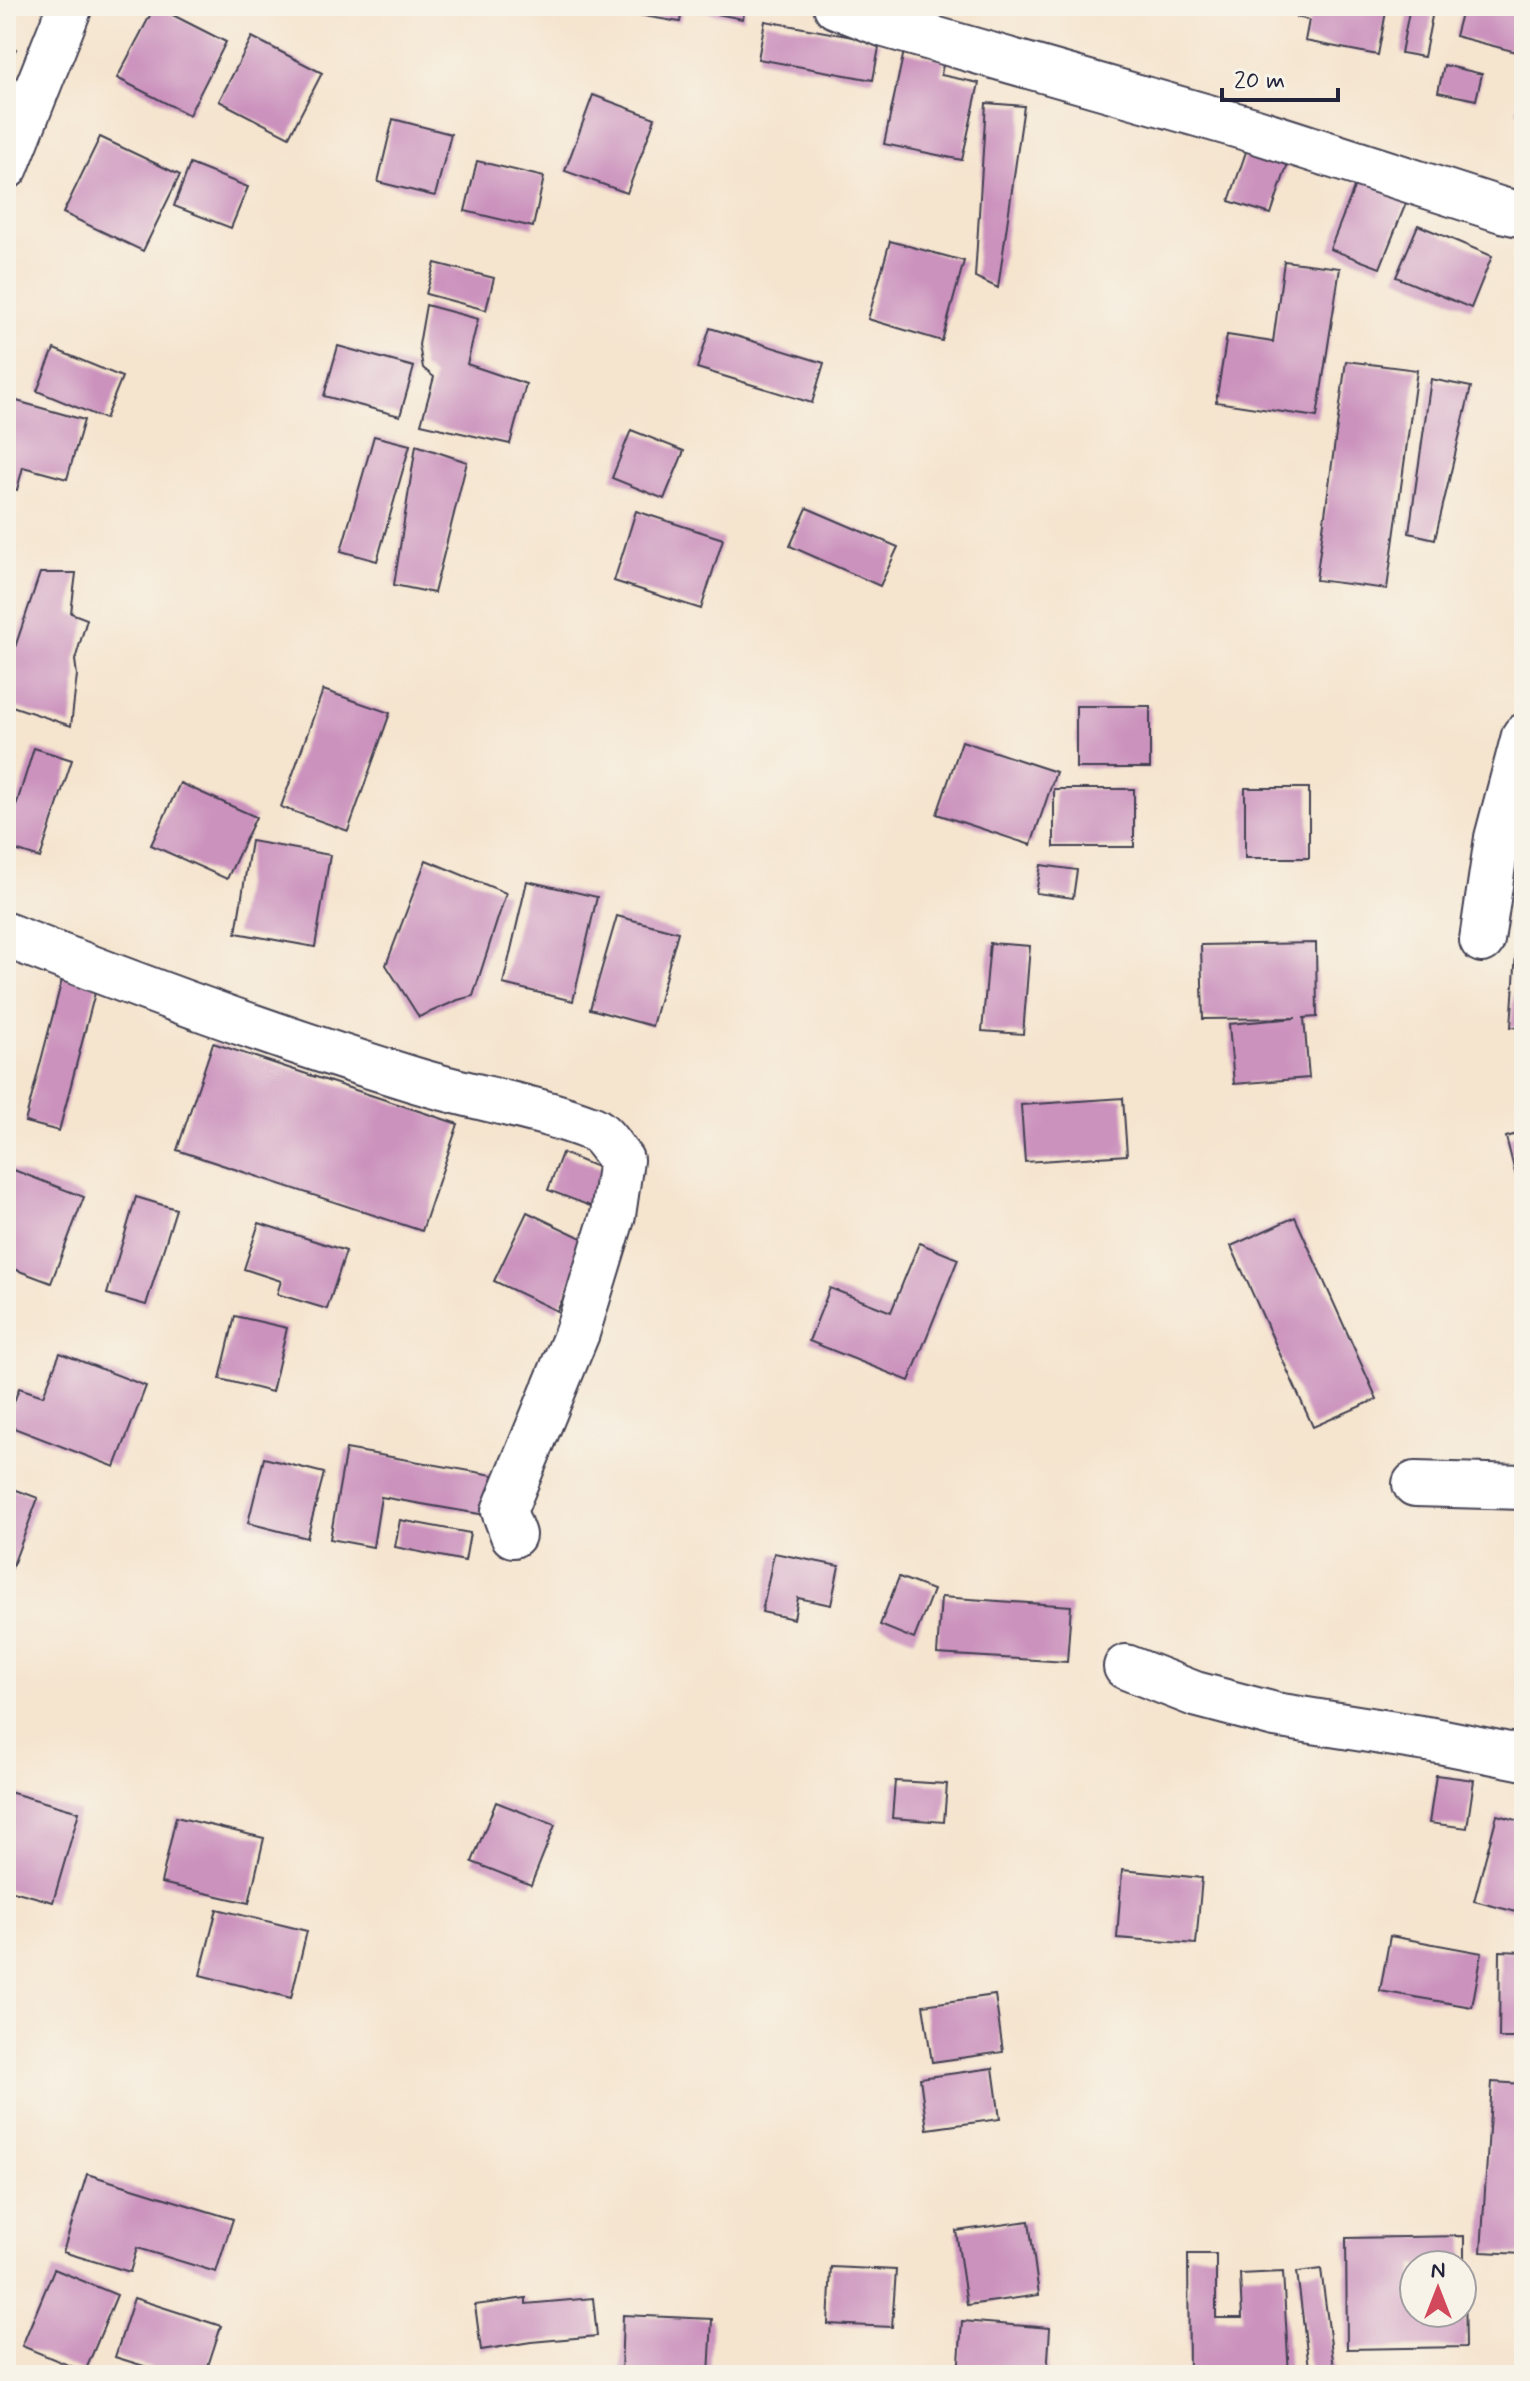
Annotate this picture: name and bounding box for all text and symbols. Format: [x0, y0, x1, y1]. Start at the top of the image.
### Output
scale bar [1222, 52, 1338, 102]
text: 20 m [1234, 66, 1285, 97]
north arrow [1398, 2249, 1478, 2329]
text: N [1431, 2257, 1445, 2285]

